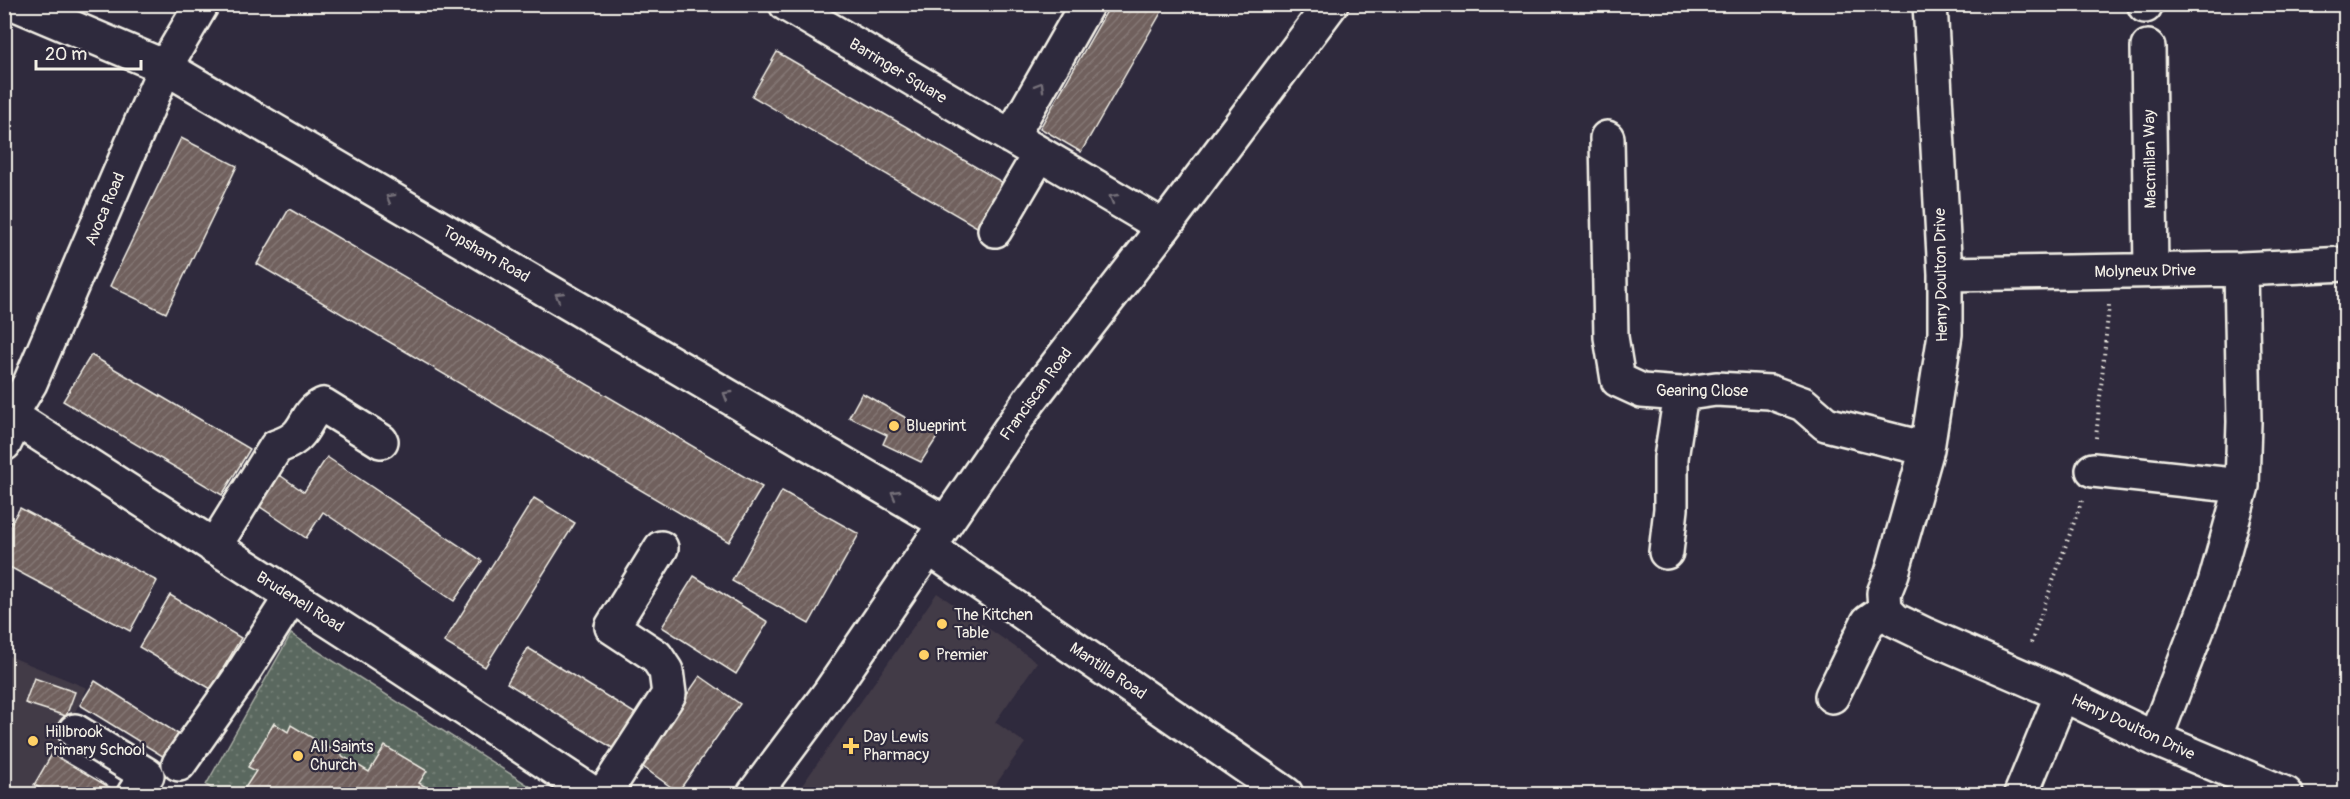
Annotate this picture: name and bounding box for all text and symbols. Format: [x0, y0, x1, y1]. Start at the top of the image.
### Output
scale bar [36, 33, 141, 71]
street label: Barringer Square [846, 34, 951, 108]
text: 20 m [45, 43, 87, 66]
one-way arrow [1033, 82, 1044, 92]
street label: Macmillan Way [2139, 109, 2161, 209]
street label: Avoca Road [81, 169, 129, 249]
one-way arrow [386, 194, 396, 206]
one-way arrow [1109, 194, 1119, 205]
street label: Henry Doulton Drive [1930, 208, 1952, 342]
street label: Topsham Road [439, 221, 533, 287]
street label: Molyneux Drive [2094, 260, 2196, 282]
one-way arrow [555, 292, 565, 303]
street label: Franciscan Road [996, 344, 1076, 444]
street label: Gearing Close [1656, 381, 1748, 401]
one-way arrow [723, 390, 733, 402]
place label: Blueprint [906, 416, 967, 436]
marker: Blueprint [887, 419, 901, 433]
one-way arrow [891, 489, 901, 501]
street label: Brudenell Road [252, 567, 348, 637]
place label: The Kitchen Table [954, 605, 1033, 643]
marker: The Kitchen Table [935, 617, 949, 631]
street label: Mantilla Road [1066, 638, 1150, 704]
place label: Premier [936, 645, 989, 665]
marker: Premier [917, 648, 931, 662]
street label: Henry Doulton Drive [2068, 690, 2198, 764]
place label: Hillbrook Primary School [45, 722, 145, 760]
place label: Day Lewis Pharmacy [863, 727, 929, 765]
marker: Hillbrook Primary School [26, 734, 40, 748]
place label: All Saints Church [310, 737, 373, 775]
marker: Day Lewis Pharmacy [844, 739, 858, 753]
marker: All Saints Church [291, 749, 305, 763]

